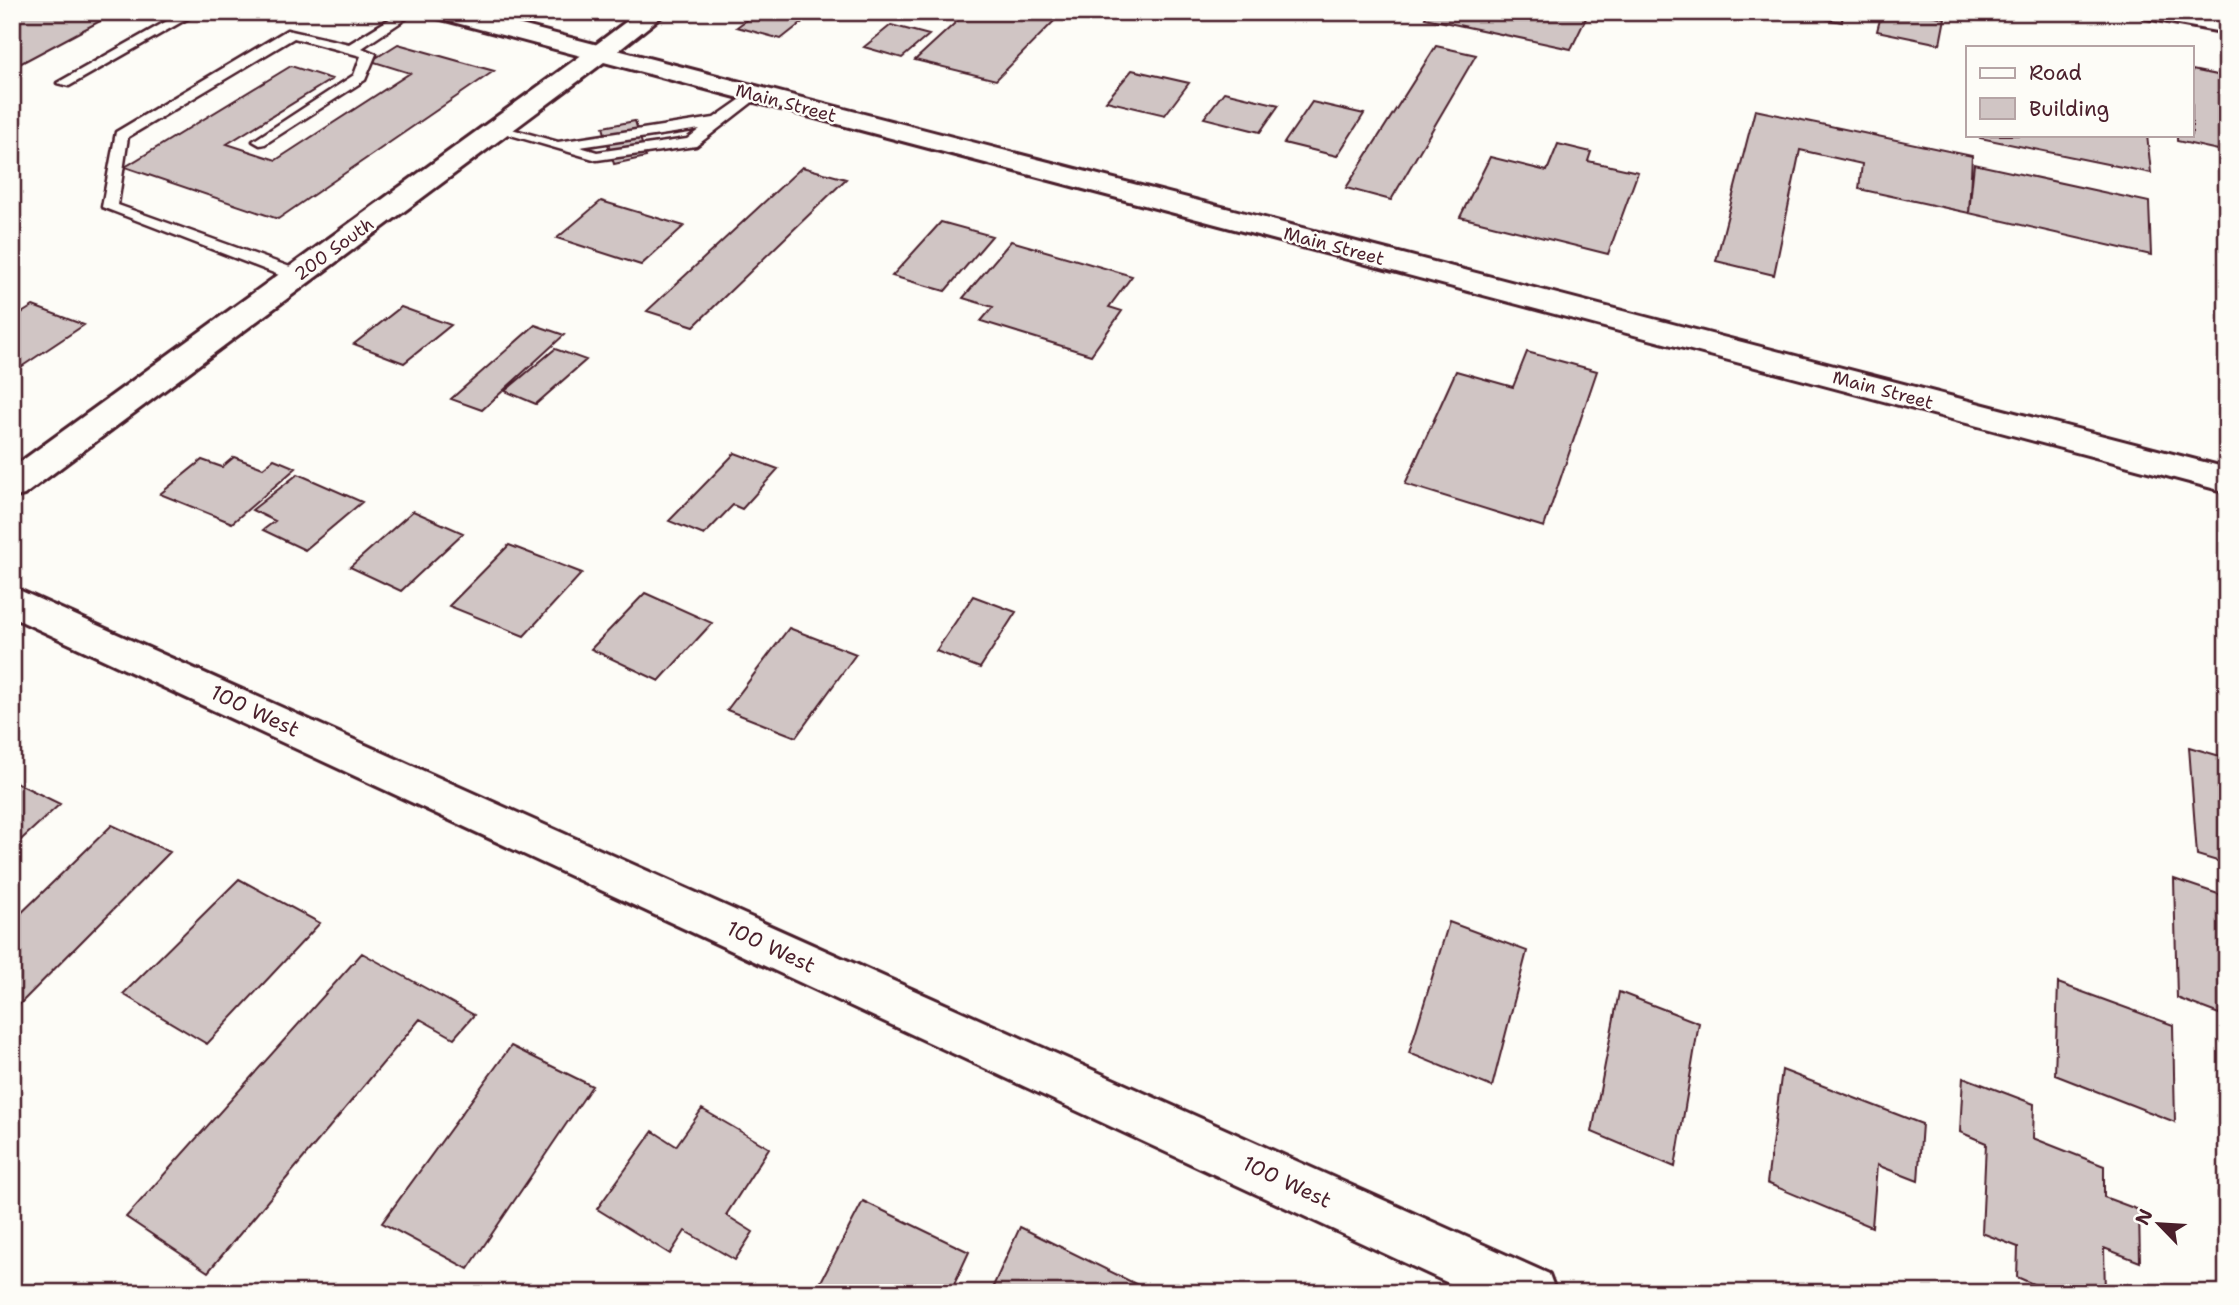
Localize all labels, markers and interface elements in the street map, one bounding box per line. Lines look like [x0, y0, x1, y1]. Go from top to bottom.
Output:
legend [1966, 46, 2194, 136]
text: Road [2029, 59, 2082, 87]
street label: Main Street [733, 78, 839, 128]
text: Building [2029, 95, 2109, 123]
street label: 200 South [289, 212, 379, 286]
street label: Main Street [1281, 221, 1387, 271]
street label: Main Street [1830, 365, 1936, 415]
street label: 100 West [206, 678, 304, 744]
street label: 100 West [722, 914, 820, 980]
street label: 100 West [1238, 1149, 1336, 1215]
north arrow [2124, 1190, 2194, 1260]
text: N [2130, 1205, 2159, 1229]

